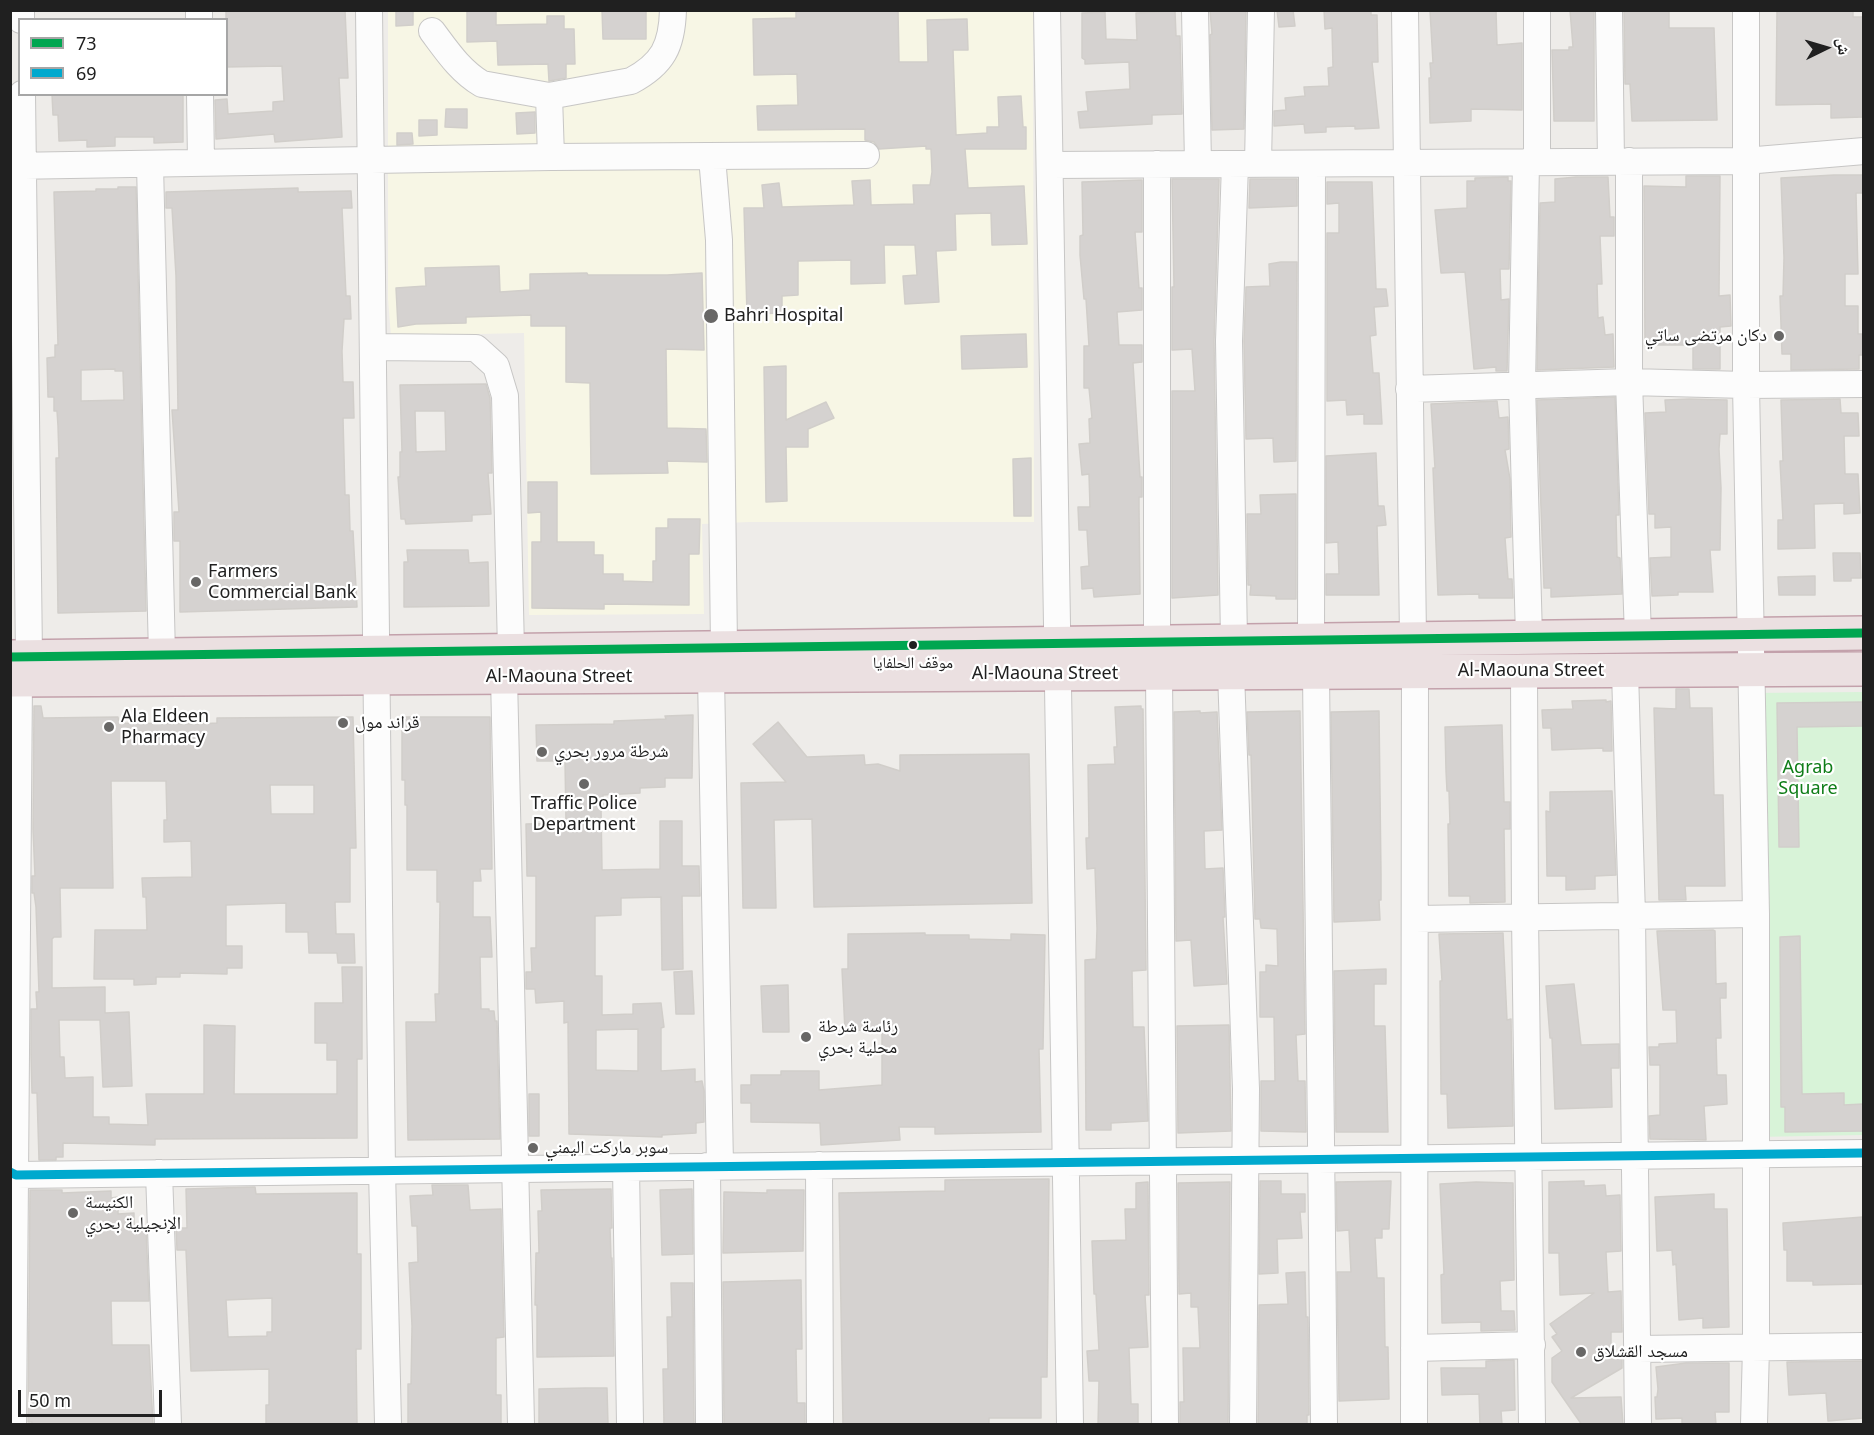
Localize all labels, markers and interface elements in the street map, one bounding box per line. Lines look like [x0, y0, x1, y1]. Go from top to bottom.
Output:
legend [18, 18, 228, 96]
north arrow [1796, 18, 1856, 78]
text: 73 [76, 31, 97, 55]
text: ش [1832, 37, 1856, 56]
text: 69 [76, 61, 97, 85]
place label: Bahri Hospital [724, 305, 843, 327]
marker: Bahri Hospital [702, 307, 720, 325]
place label: دكان مرتضى ساتي [1645, 325, 1767, 347]
marker: دكان مرتضى ساتي [1772, 329, 1786, 343]
place label: Farmers Commercial Bank [208, 561, 356, 604]
marker: Farmers Commercial Bank [189, 575, 203, 589]
marker: موقف الحلفايا [907, 639, 919, 651]
place label: موقف الحلفايا [873, 653, 953, 673]
street label: Al-Maouna Street [1458, 660, 1604, 682]
street label: Al-Maouna Street [972, 663, 1118, 685]
street label: Al-Maouna Street [486, 666, 632, 688]
place label: Ala Eldeen Pharmacy [121, 706, 209, 748]
place label: قراند مول [355, 712, 420, 734]
marker: قراند مول [336, 716, 350, 730]
marker: Ala Eldeen Pharmacy [102, 720, 116, 734]
place label: شرطة مرور بحري [554, 741, 669, 763]
marker: شرطة مرور بحري [535, 745, 549, 759]
park label: Agrab Square [1778, 757, 1838, 800]
marker: Traffic Police Department [577, 777, 591, 791]
place label: Traffic Police Department [531, 793, 637, 836]
place label: رئاسة شرطة محلية بحري [818, 1016, 898, 1058]
marker: رئاسة شرطة محلية بحري [799, 1030, 813, 1044]
place label: سوبر ماركت اليمني [545, 1137, 668, 1159]
marker: سوبر ماركت اليمني [526, 1141, 540, 1155]
place label: الكنيسة الإنجيلية بحري [85, 1192, 181, 1234]
marker: الكنيسة الإنجيلية بحري [66, 1206, 80, 1220]
place label: مسجد القشلاق [1593, 1341, 1688, 1363]
marker: مسجد القشلاق [1574, 1345, 1588, 1359]
scale bar [21, 1378, 165, 1416]
text: 50 m [29, 1388, 71, 1412]

